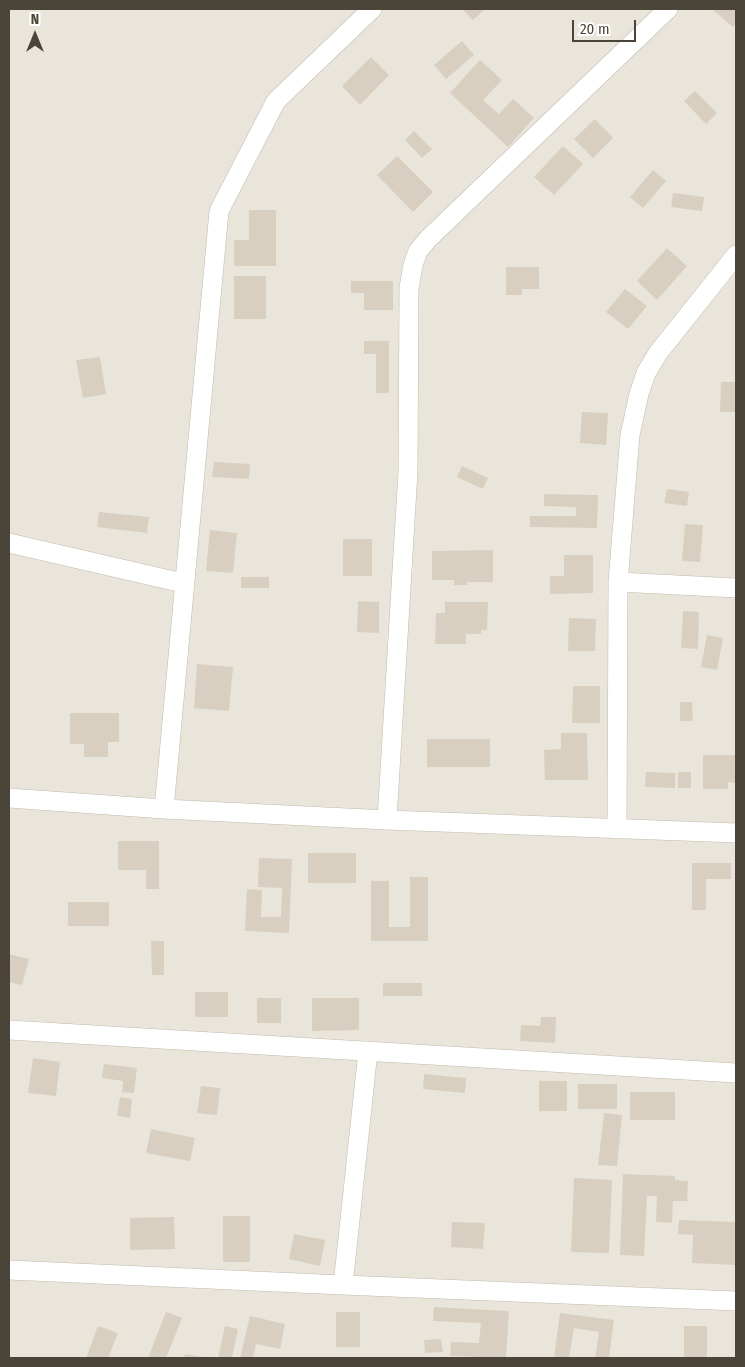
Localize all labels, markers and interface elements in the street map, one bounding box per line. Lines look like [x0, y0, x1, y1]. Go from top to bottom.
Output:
north arrow [10, 10, 60, 60]
scale bar [575, 10, 639, 42]
text: N [31, 11, 39, 28]
text: 20 m [580, 20, 610, 38]

